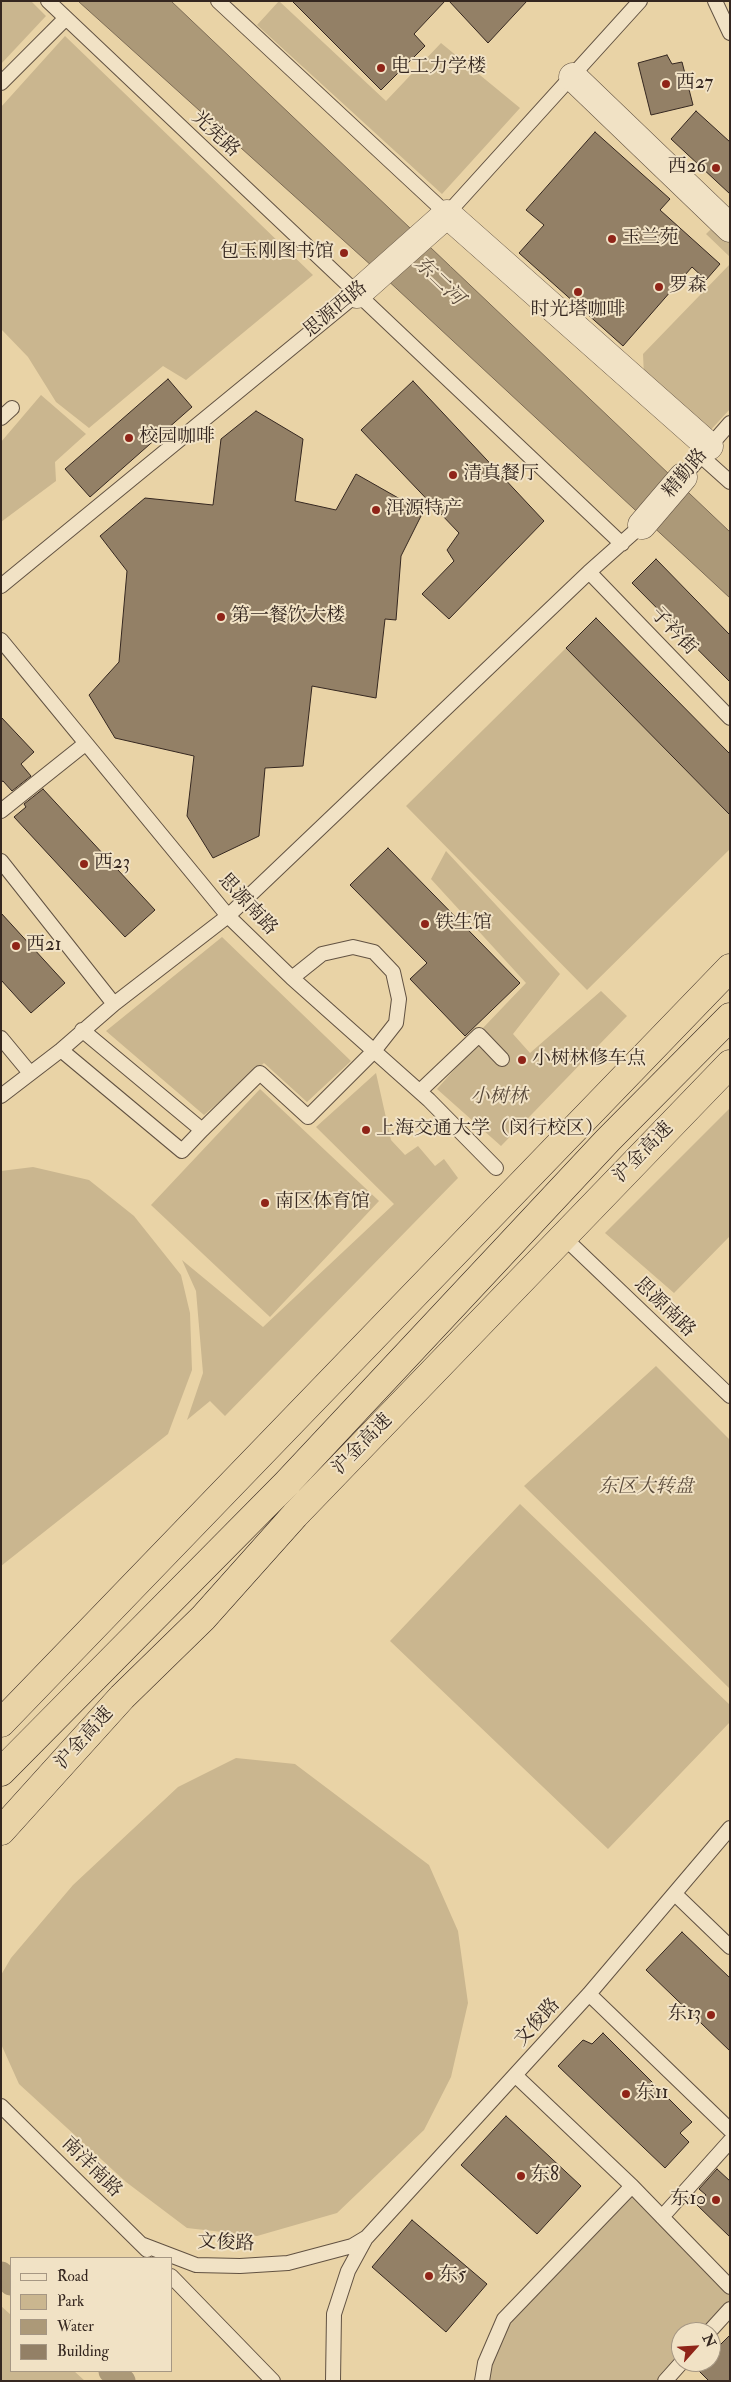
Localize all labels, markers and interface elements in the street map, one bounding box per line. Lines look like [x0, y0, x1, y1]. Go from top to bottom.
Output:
place label: 电工力学楼 [391, 57, 486, 79]
marker: 电工力学楼 [375, 62, 387, 74]
place label: 西27 [676, 73, 713, 95]
marker: 西27 [660, 78, 672, 90]
street label: 光宪路 [186, 107, 244, 163]
place label: 西26 [668, 157, 706, 179]
marker: 西26 [710, 162, 722, 174]
place label: 玉兰苑 [622, 228, 679, 250]
marker: 玉兰苑 [606, 233, 618, 245]
place label: 包玉刚图书馆 [220, 242, 334, 264]
marker: 包玉刚图书馆 [338, 247, 350, 259]
water label: 东二河 [408, 253, 468, 311]
place label: 罗森 [669, 276, 707, 298]
street label: 思源西路 [300, 277, 372, 343]
marker: 罗森 [653, 281, 665, 293]
marker: 时光塔咖啡 [572, 286, 584, 298]
place label: 时光塔咖啡 [531, 300, 625, 322]
place label: 校园咖啡 [139, 427, 215, 449]
marker: 校园咖啡 [123, 432, 135, 444]
street label: 精勤路 [659, 445, 713, 503]
place label: 清真餐厅 [463, 464, 539, 486]
marker: 清真餐厅 [447, 469, 459, 481]
place label: 洱源特产 [386, 499, 462, 521]
marker: 洱源特产 [370, 504, 382, 516]
street label: 子衿街 [645, 604, 701, 660]
place label: 第一餐饮大楼 [231, 606, 345, 628]
marker: 第一餐饮大楼 [215, 611, 227, 623]
place label: 西23 [94, 853, 130, 875]
marker: 西23 [78, 858, 90, 870]
street label: 思源南路 [213, 869, 281, 941]
place label: 铁生馆 [435, 913, 492, 935]
marker: 铁生馆 [419, 918, 431, 930]
place label: 西21 [26, 935, 61, 957]
marker: 西21 [10, 940, 22, 952]
place label: 小树林修车点 [532, 1049, 646, 1071]
marker: 小树林修车点 [516, 1054, 528, 1066]
park label: 小树林 [471, 1087, 527, 1109]
street label: 沪金高速 [609, 1118, 679, 1188]
place label: 上海交通大学（闵行校区） [376, 1119, 604, 1141]
marker: 上海交通大学（闵行校区） [360, 1124, 372, 1136]
place label: 南区体育馆 [275, 1192, 370, 1214]
marker: 南区体育馆 [259, 1197, 271, 1209]
street label: 思源南路 [629, 1273, 699, 1343]
street label: 沪金高速 [328, 1410, 398, 1480]
park label: 东区大转盘 [599, 1477, 693, 1499]
street label: 沪金高速 [51, 1703, 119, 1775]
street label: 文俊路 [510, 1994, 566, 2052]
place label: 东13 [668, 2004, 701, 2026]
marker: 东13 [705, 2009, 717, 2021]
place label: 东11 [636, 2083, 669, 2105]
marker: 东11 [620, 2088, 632, 2100]
street label: 南洋南路 [56, 2133, 126, 2203]
place label: 东8 [531, 2165, 559, 2187]
marker: 东8 [515, 2170, 527, 2182]
place label: 东10 [671, 2189, 706, 2211]
marker: 东10 [710, 2194, 722, 2206]
street label: 文俊路 [197, 2232, 255, 2256]
legend [10, 2257, 172, 2372]
place label: 东5 [439, 2265, 466, 2287]
text: Road [57, 2267, 88, 2286]
marker: 东5 [423, 2270, 435, 2282]
text: Park [57, 2292, 84, 2311]
text: Water [57, 2317, 94, 2336]
north arrow [671, 2322, 721, 2372]
text: N [699, 2331, 719, 2350]
text: Building [57, 2342, 109, 2361]

